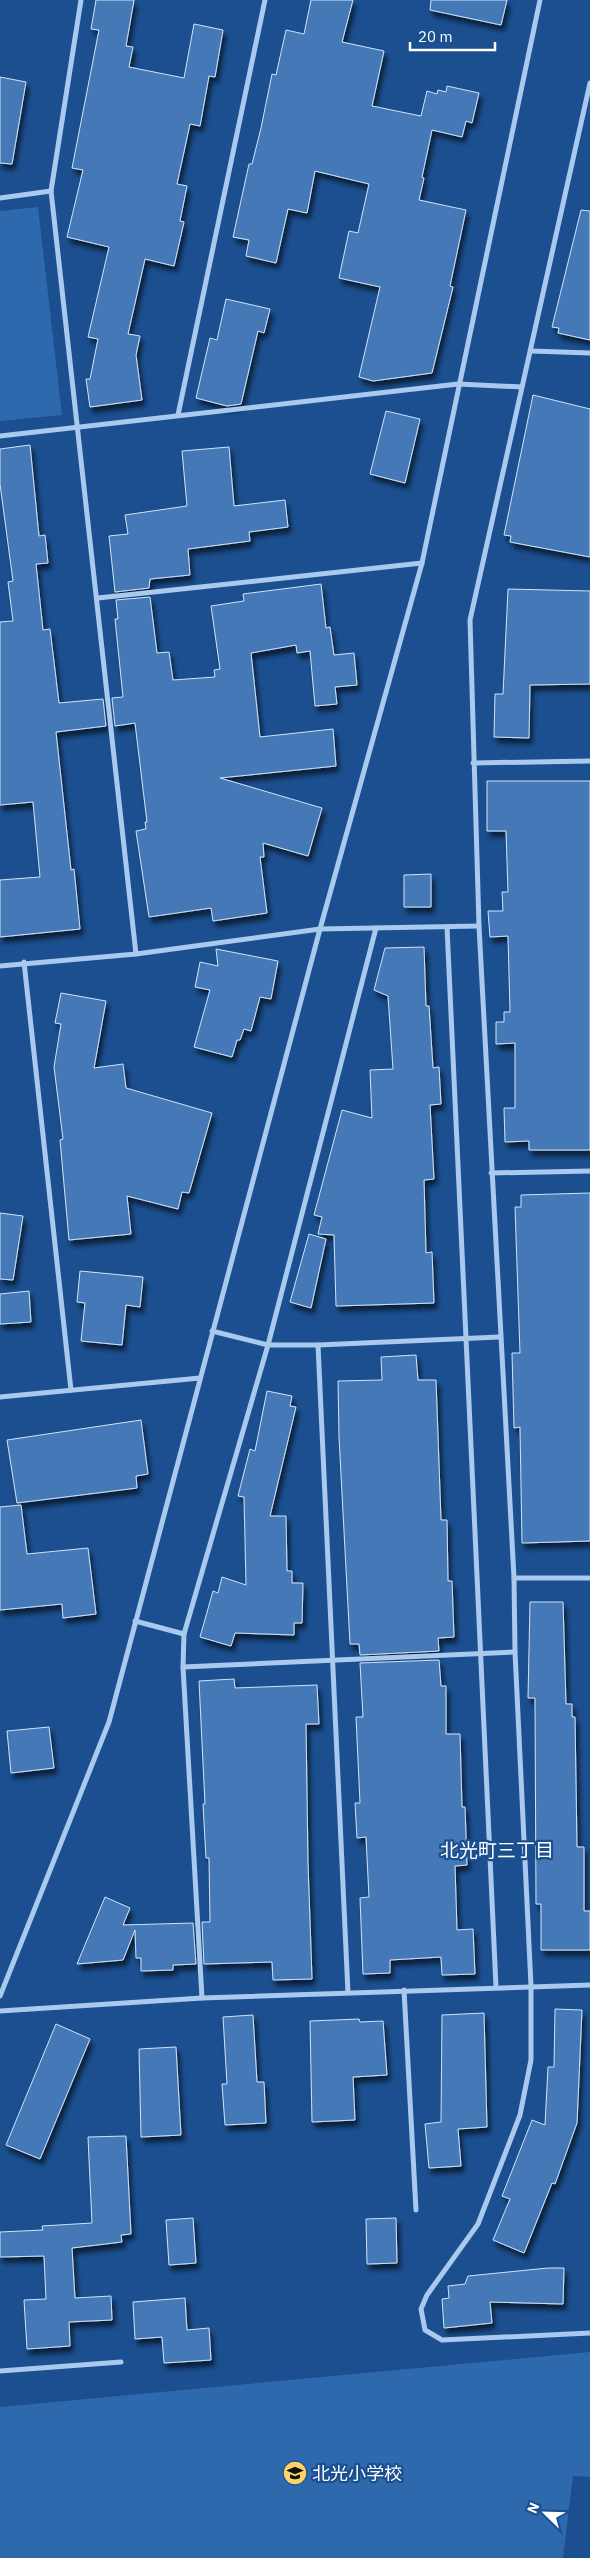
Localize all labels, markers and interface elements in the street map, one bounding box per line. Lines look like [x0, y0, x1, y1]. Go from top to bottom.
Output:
scale bar [410, 20, 495, 52]
text: 20 m [418, 27, 453, 46]
district label: 北光町三丁目 [440, 1838, 554, 1862]
school or university icon: 北光小学校 [282, 2460, 308, 2486]
place label: 北光小学校 [312, 2462, 402, 2485]
north arrow [520, 2488, 570, 2538]
text: N [523, 2500, 543, 2516]

